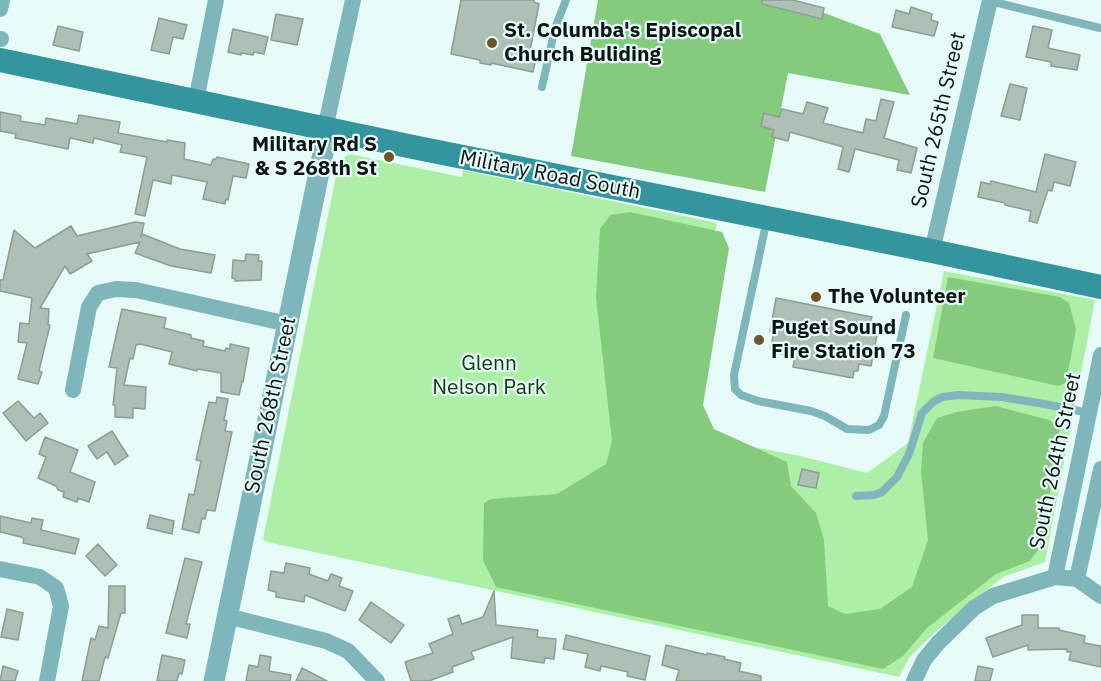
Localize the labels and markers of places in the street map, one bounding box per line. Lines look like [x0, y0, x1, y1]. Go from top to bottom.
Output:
place label: St. Columba's Episcopal Church Buliding [504, 18, 741, 68]
marker: St. Columba's Episcopal Church Buliding [485, 36, 499, 50]
place label: Military Rd S & S 268th St [252, 132, 377, 182]
marker: Military Rd S & S 268th St [382, 150, 396, 164]
place label: The Volunteer [828, 284, 966, 310]
marker: The Volunteer [809, 290, 823, 304]
place label: Puget Sound Fire Station 73 [771, 315, 916, 365]
marker: Puget Sound Fire Station 73 [752, 333, 766, 347]

